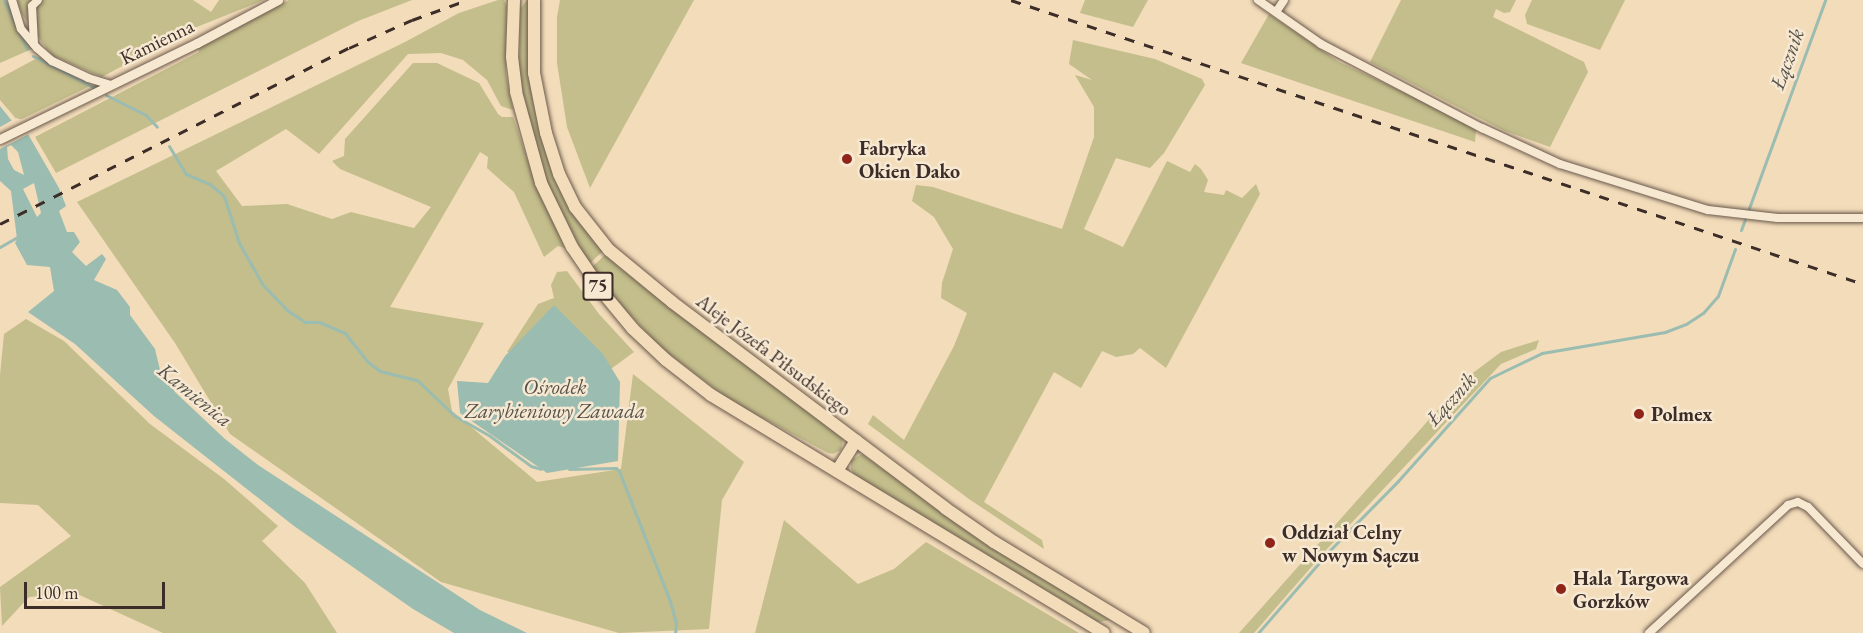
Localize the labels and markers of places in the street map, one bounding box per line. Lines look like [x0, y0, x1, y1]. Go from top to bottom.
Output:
place label: Fabryka Okien Dako [859, 136, 960, 183]
marker: Fabryka Okien Dako [840, 152, 854, 166]
place label: Polmex [1651, 402, 1712, 426]
marker: Polmex [1632, 407, 1646, 421]
place label: Oddział Celny w Nowym Sączu [1282, 520, 1419, 567]
marker: Oddział Celny w Nowym Sączu [1263, 536, 1277, 550]
place label: Hala Targowa Gorzków [1573, 566, 1689, 613]
marker: Hala Targowa Gorzków [1554, 582, 1568, 596]

